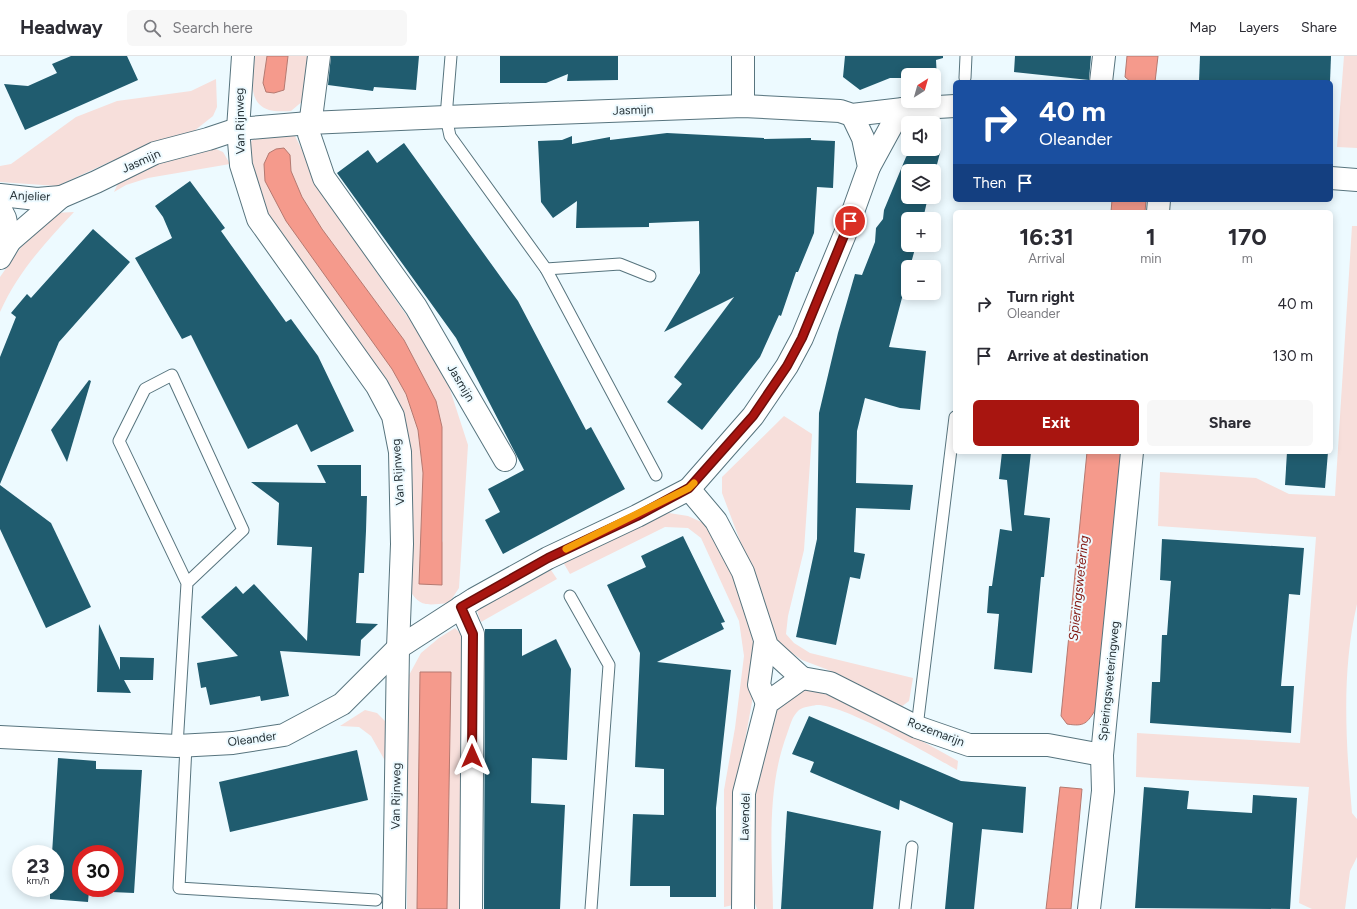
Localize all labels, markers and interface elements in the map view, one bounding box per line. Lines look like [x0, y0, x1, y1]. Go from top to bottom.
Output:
search box [127, 10, 407, 46]
text: Headway [20, 16, 103, 39]
icon: search [141, 17, 163, 39]
text: Search here [173, 19, 253, 37]
text: Map [1189, 19, 1217, 36]
text: Layers [1239, 19, 1279, 36]
text: Share [1301, 19, 1337, 36]
north arrow [901, 68, 941, 108]
map controls [901, 68, 941, 300]
street label: Van Rijnweg [232, 88, 248, 154]
text: 40 m [1039, 94, 1106, 128]
icon: right [973, 96, 1025, 148]
street label: Jasmijn [612, 102, 654, 118]
button: sound [901, 116, 941, 156]
text: Oleander [1039, 128, 1112, 150]
street label: Jasmijn [120, 146, 163, 176]
button: layers [901, 164, 941, 204]
icon: arrive [1014, 172, 1036, 194]
text: Then [973, 174, 1006, 192]
street label: Anjelier [9, 188, 51, 204]
pin [833, 204, 867, 238]
icon: arrive [839, 210, 861, 232]
button: + [901, 212, 941, 252]
text: 16:31 [1019, 222, 1074, 251]
text: 1 [1146, 222, 1156, 251]
text: 170 [1228, 222, 1267, 251]
text: Arrival [1028, 251, 1065, 266]
text: min [1140, 251, 1162, 266]
text: m [1242, 251, 1253, 266]
button: − [901, 260, 941, 300]
text: Turn right [1007, 288, 1075, 306]
icon: right [973, 293, 995, 315]
text: 40 m [1278, 295, 1313, 313]
text: Oleander [1007, 306, 1060, 321]
icon: arrive [973, 345, 995, 367]
text: Arrive at destination [1007, 347, 1148, 365]
text: 130 m [1273, 347, 1313, 365]
street label: Jasmijn [444, 362, 478, 404]
button: Exit [973, 400, 1139, 446]
button: Share [1147, 400, 1313, 446]
street label: Van Rijnweg [389, 438, 407, 506]
water label: Spieringswetering [1066, 534, 1092, 641]
street label: Spieringsweteringweg [1096, 620, 1122, 742]
street label: Rozemarijn [905, 715, 967, 749]
street label: Oleander [227, 729, 277, 749]
position arrow [451, 735, 493, 777]
street label: Van Rijnweg [388, 763, 404, 829]
street label: Lavendel [737, 793, 753, 841]
speed limit sign: 30 [72, 845, 124, 897]
text: 23 [27, 854, 49, 878]
text: km/h [27, 874, 49, 887]

